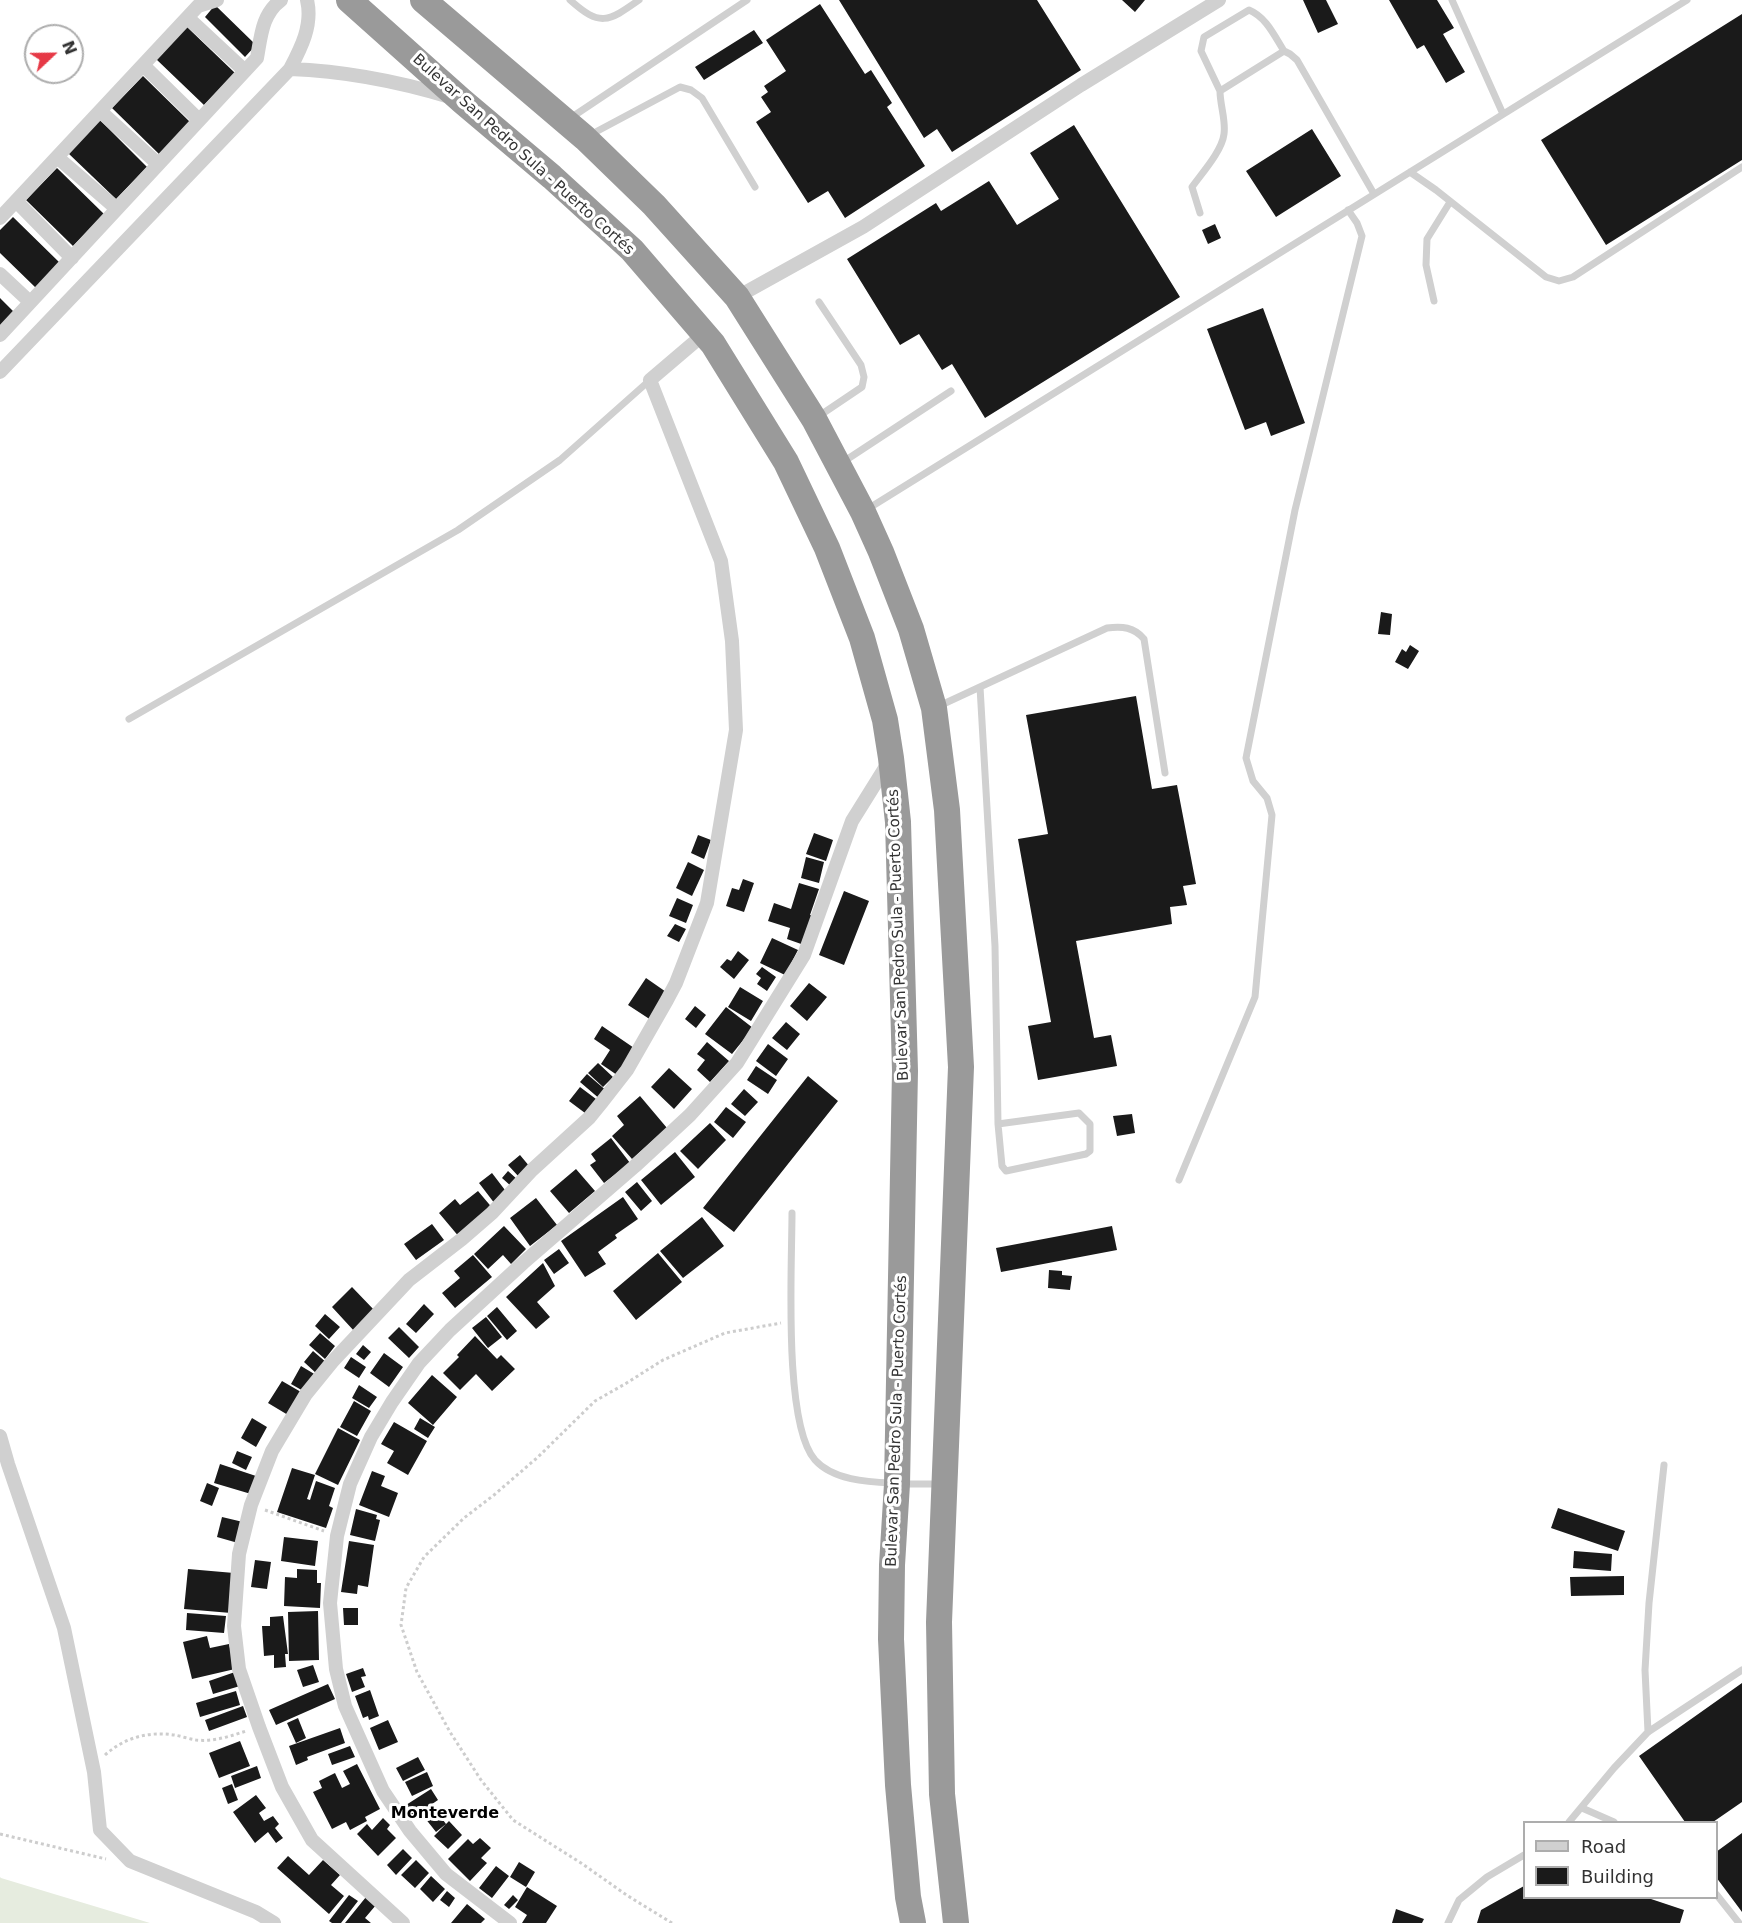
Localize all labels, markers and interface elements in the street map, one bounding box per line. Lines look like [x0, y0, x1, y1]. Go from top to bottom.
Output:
north arrow [24, 24, 84, 84]
text: N [58, 38, 81, 58]
street label: Bulevar San Pedro Sula - Puerto Cortés [409, 51, 637, 259]
street label: Bulevar San Pedro Sula - Puerto Cortés [885, 789, 913, 1081]
street label: Bulevar San Pedro Sula - Puerto Cortés [883, 1275, 911, 1567]
district label: Monteverde [391, 1804, 499, 1824]
legend [1523, 1821, 1718, 1899]
text: Road [1581, 1836, 1626, 1857]
text: Building [1581, 1866, 1654, 1887]

